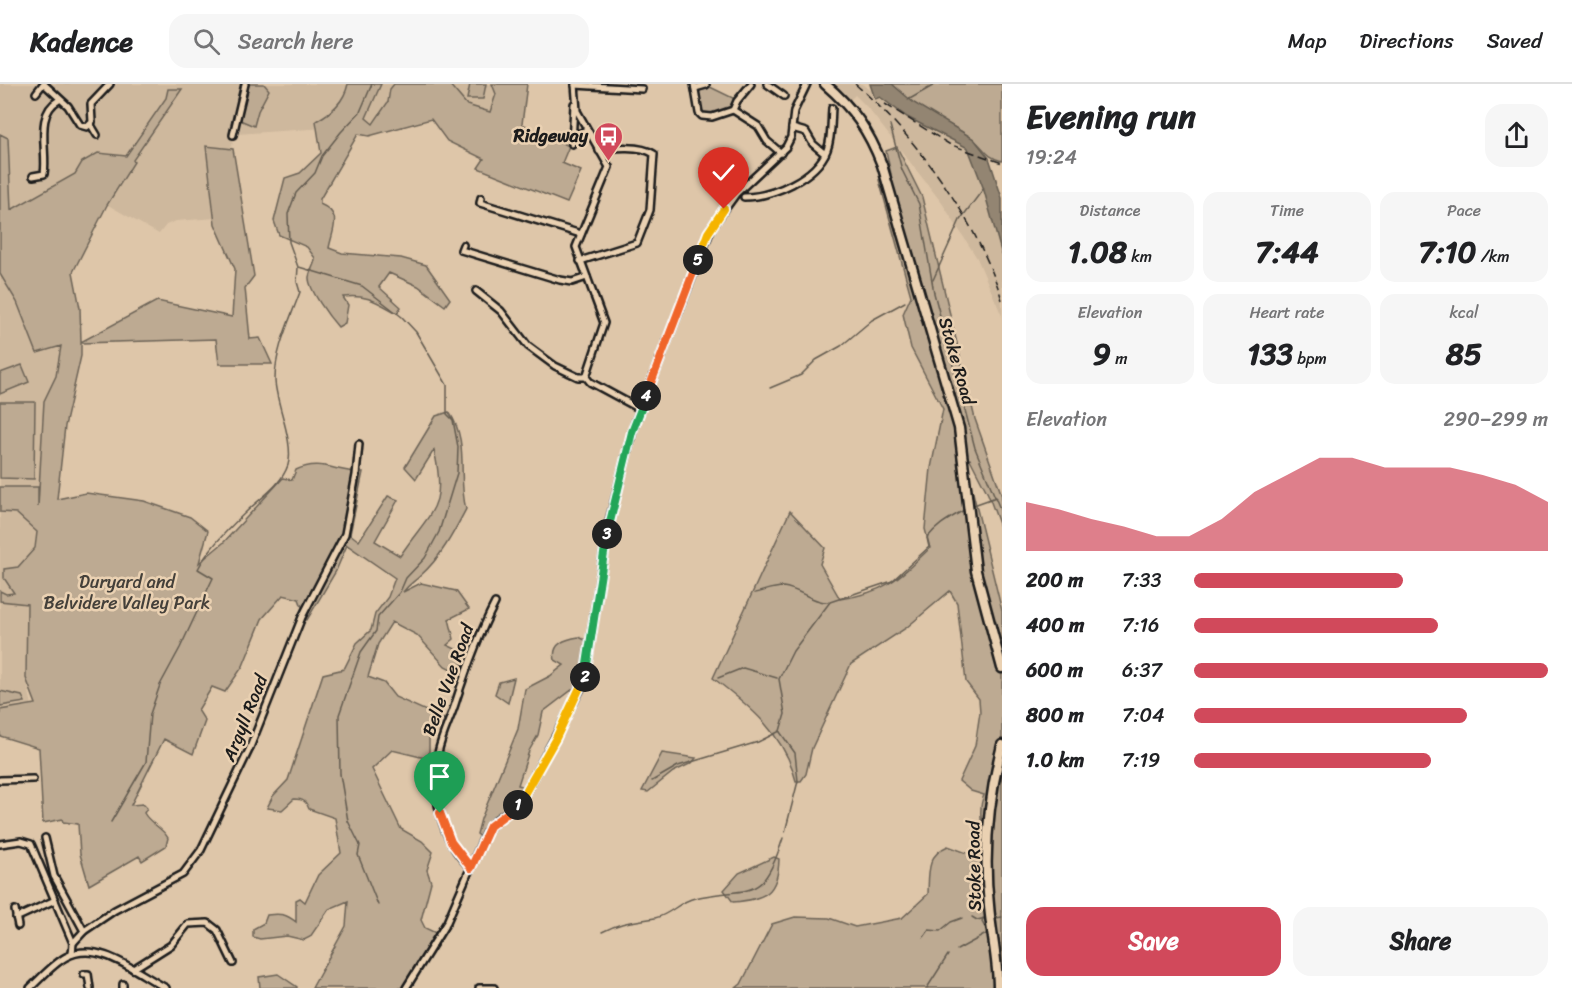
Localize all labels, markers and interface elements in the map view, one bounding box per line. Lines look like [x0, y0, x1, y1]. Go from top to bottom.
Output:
search box [169, 14, 589, 68]
text: Kadence [30, 17, 133, 66]
text: Search here [238, 22, 354, 61]
text: Map [1288, 22, 1326, 60]
text: Directions [1359, 22, 1454, 60]
text: Saved [1487, 22, 1542, 60]
icon: search [190, 25, 223, 58]
text: Evening run [1026, 88, 1196, 146]
button: share [1485, 104, 1548, 167]
place label: Ridgeway [512, 120, 589, 152]
bus stop icon: Ridgeway [593, 120, 625, 162]
text: 19:24 [1026, 140, 1077, 175]
pin [698, 147, 749, 209]
icon: check [707, 156, 740, 189]
text: Distance [1080, 196, 1140, 225]
text: Time [1270, 196, 1304, 225]
text: Pace [1447, 196, 1481, 225]
text: 1.08 [1068, 225, 1127, 279]
text: 7:44 [1255, 225, 1319, 279]
text: 7:10 [1419, 225, 1477, 279]
text: km [1127, 242, 1152, 271]
text: /km [1477, 242, 1509, 271]
pin: 5 [683, 245, 713, 275]
text: 5 [693, 245, 703, 274]
text: Elevation [1078, 298, 1142, 327]
text: Heart rate [1249, 298, 1325, 327]
text: kcal [1449, 298, 1479, 327]
street label: Stoke Road [929, 313, 985, 410]
text: 9 [1093, 327, 1111, 381]
text: 133 [1247, 327, 1293, 381]
text: 85 [1446, 327, 1482, 381]
text: m [1111, 344, 1127, 373]
text: bpm [1293, 344, 1327, 373]
pin: 4 [631, 381, 661, 411]
text: 4 [641, 381, 651, 410]
text: Elevation [1026, 402, 1107, 437]
text: 290–299 m [1444, 402, 1548, 437]
pin: 3 [592, 519, 622, 549]
text: 3 [603, 519, 611, 548]
text: 200 m [1026, 563, 1083, 598]
text: 7:33 [1122, 563, 1161, 598]
park label: Duryard and Belvidere Valley Park [44, 566, 210, 619]
text: 400 m [1026, 608, 1084, 643]
text: 7:16 [1122, 608, 1159, 643]
street label: Belle Vue Road [413, 618, 484, 741]
text: 600 m [1026, 653, 1083, 688]
text: 6:37 [1122, 653, 1162, 688]
pin: 2 [570, 662, 600, 692]
text: 2 [580, 662, 590, 691]
street label: Argyll Road [213, 668, 277, 767]
text: 800 m [1026, 698, 1084, 733]
text: 7:04 [1122, 698, 1165, 733]
text: 1.0 km [1026, 743, 1084, 778]
text: 7:19 [1122, 743, 1160, 778]
pin [414, 751, 465, 813]
icon: arrive [423, 760, 456, 793]
pin: 1 [503, 790, 533, 820]
text: 1 [515, 790, 521, 819]
street label: Stoke Road [957, 819, 991, 911]
button: Save [1026, 907, 1281, 976]
button: Share [1293, 907, 1548, 976]

